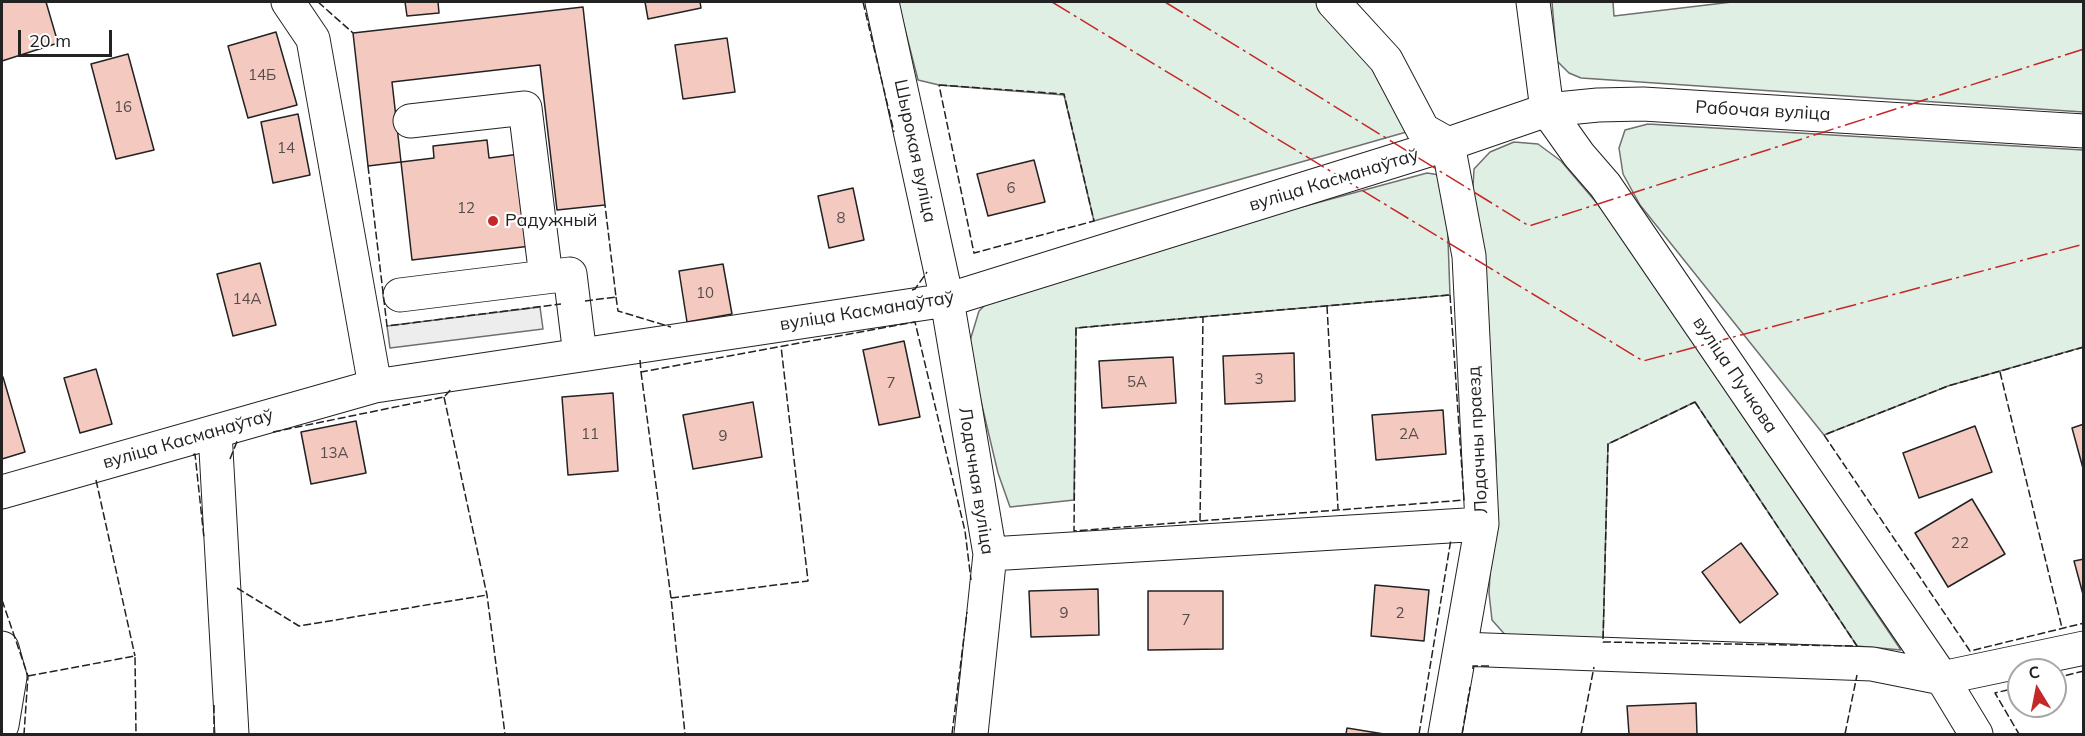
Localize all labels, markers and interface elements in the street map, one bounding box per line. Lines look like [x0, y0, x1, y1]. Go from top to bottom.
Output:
scale bar [21, 18, 116, 56]
text: 20 m [29, 29, 71, 52]
house number: 14Б [248, 66, 276, 84]
street label: Шырокая вуліца [889, 77, 941, 225]
street label: Рабочая вуліца [1695, 97, 1831, 125]
house number: 16 [114, 98, 132, 116]
house number: 14 [277, 139, 295, 157]
street label: вуліца Касманаўтаў [1247, 144, 1421, 216]
house number: 6 [1007, 179, 1015, 197]
house number: 12 [457, 199, 475, 217]
house number: 8 [837, 209, 845, 227]
place label: Радужный [505, 210, 598, 232]
marker: Радужный [486, 214, 500, 228]
house number: 10 [696, 284, 714, 302]
street label: вуліца Касманаўтаў [778, 287, 956, 335]
house number: 14А [232, 290, 262, 308]
street label: вуліца Пучкова [1688, 313, 1782, 437]
street label: Лодачны праезд [1463, 366, 1493, 514]
house number: 3 [1255, 370, 1263, 388]
house number: 5А [1127, 373, 1147, 391]
house number: 7 [887, 374, 895, 392]
street label: вуліца Касманаўтаў [100, 404, 276, 474]
street label: Лодачная вуліца [954, 406, 998, 556]
house number: 11 [581, 425, 599, 443]
house number: 2А [1399, 425, 1419, 443]
house number: 9 [719, 427, 727, 445]
house number: 13А [319, 444, 349, 462]
house number: 22 [1951, 534, 1969, 552]
house number: 9 [1060, 604, 1068, 622]
house number: 2 [1396, 604, 1404, 622]
house number: 7 [1182, 611, 1190, 629]
north arrow [2007, 658, 2067, 718]
text: С [2027, 661, 2041, 683]

